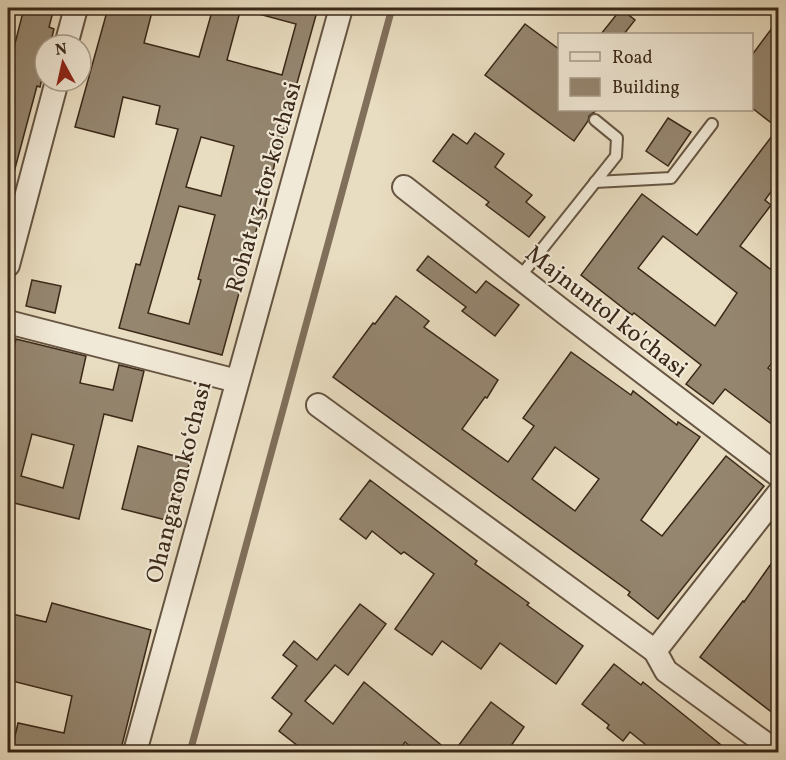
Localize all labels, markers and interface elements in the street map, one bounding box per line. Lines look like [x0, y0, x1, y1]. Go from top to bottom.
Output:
north arrow [33, 33, 93, 93]
legend [558, 33, 753, 111]
text: N [54, 38, 69, 62]
text: Road [612, 46, 653, 71]
text: Building [612, 76, 680, 101]
street label: Rohat 13-tor ko‘chasi [219, 78, 311, 297]
street label: Majnuntol ko'chasi [517, 238, 694, 387]
street label: Ohangaron koʻchasi [138, 378, 222, 587]

